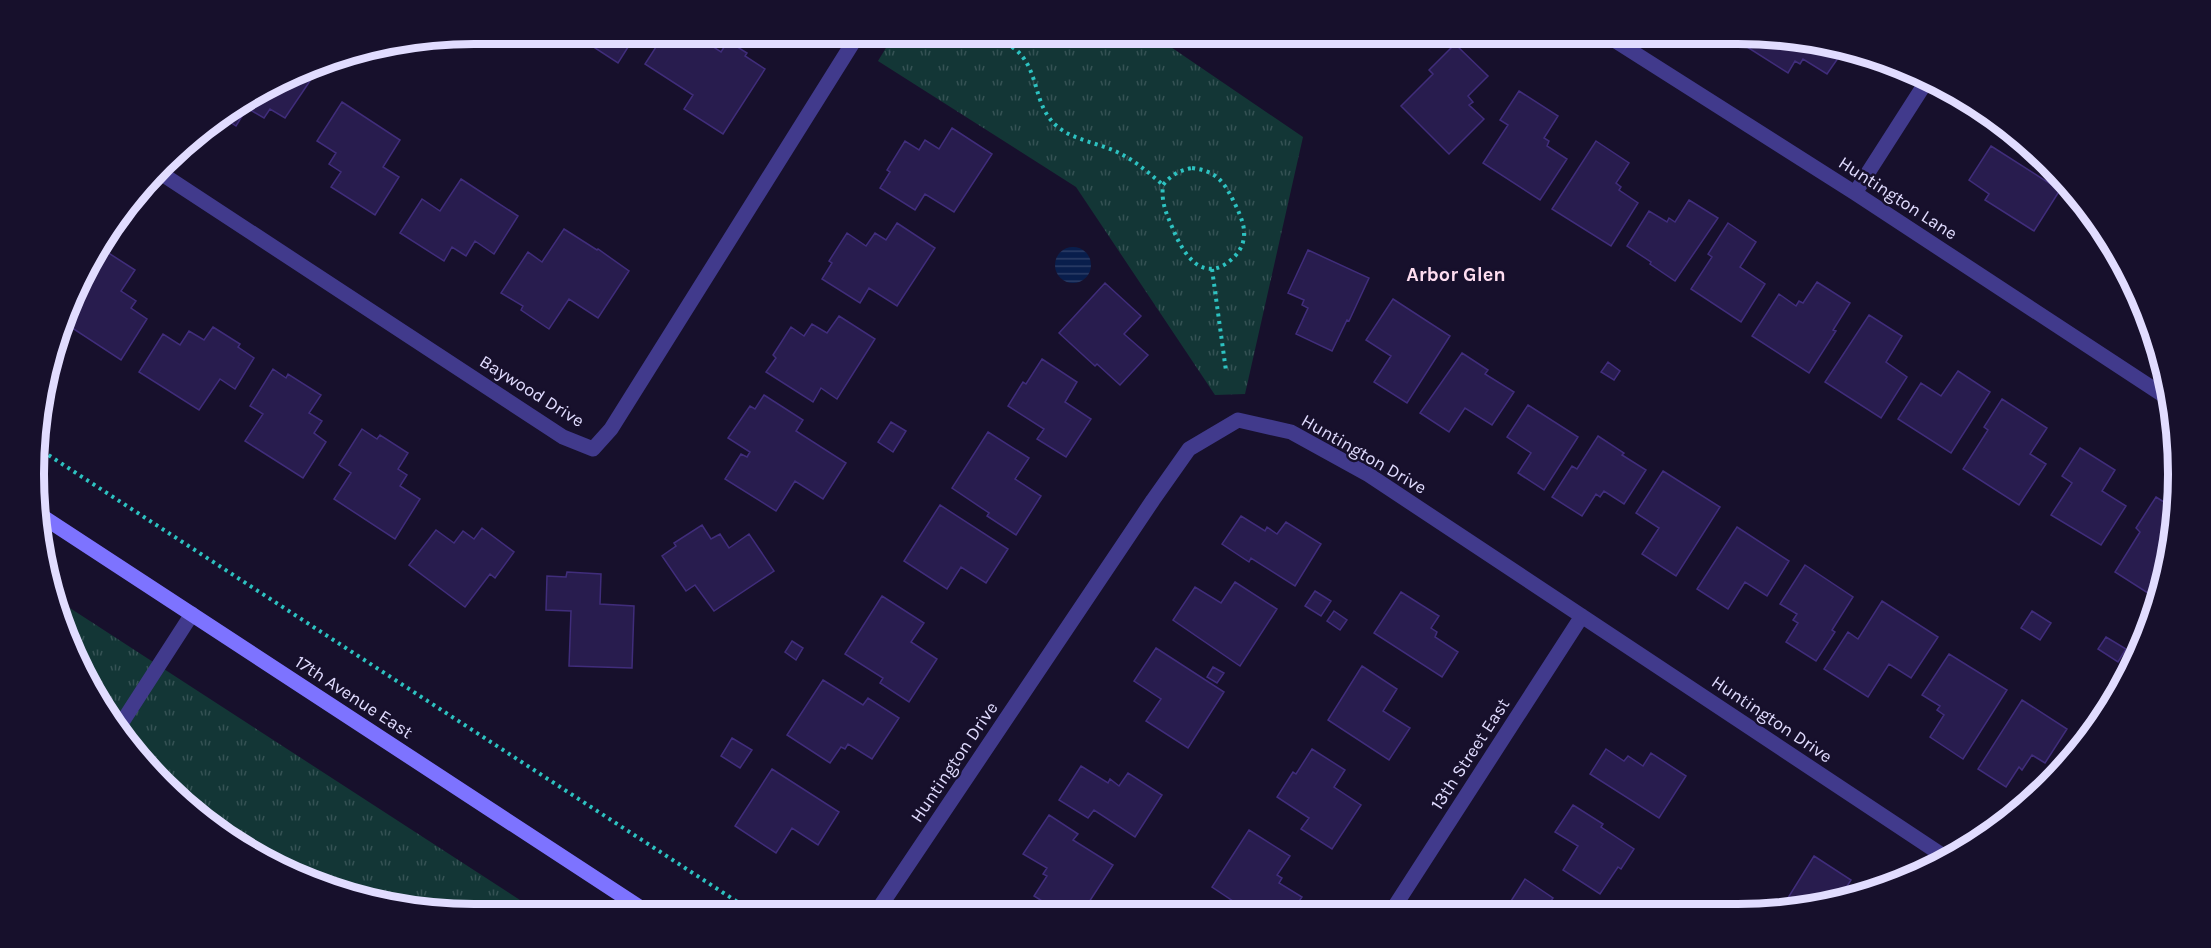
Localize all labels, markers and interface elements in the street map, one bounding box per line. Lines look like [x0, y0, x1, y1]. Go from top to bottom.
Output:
street label: Huntington Lane [1835, 151, 1961, 245]
district label: Arbor Glen [1406, 263, 1506, 286]
street label: Baywood Drive [476, 350, 588, 432]
street label: Huntington Drive [1298, 409, 1430, 499]
street label: 17th Avenue East [291, 651, 417, 743]
street label: Huntington Drive [1708, 671, 1836, 767]
street label: 13th Street East [1426, 694, 1514, 814]
street label: Huntington Drive [906, 698, 1002, 826]

